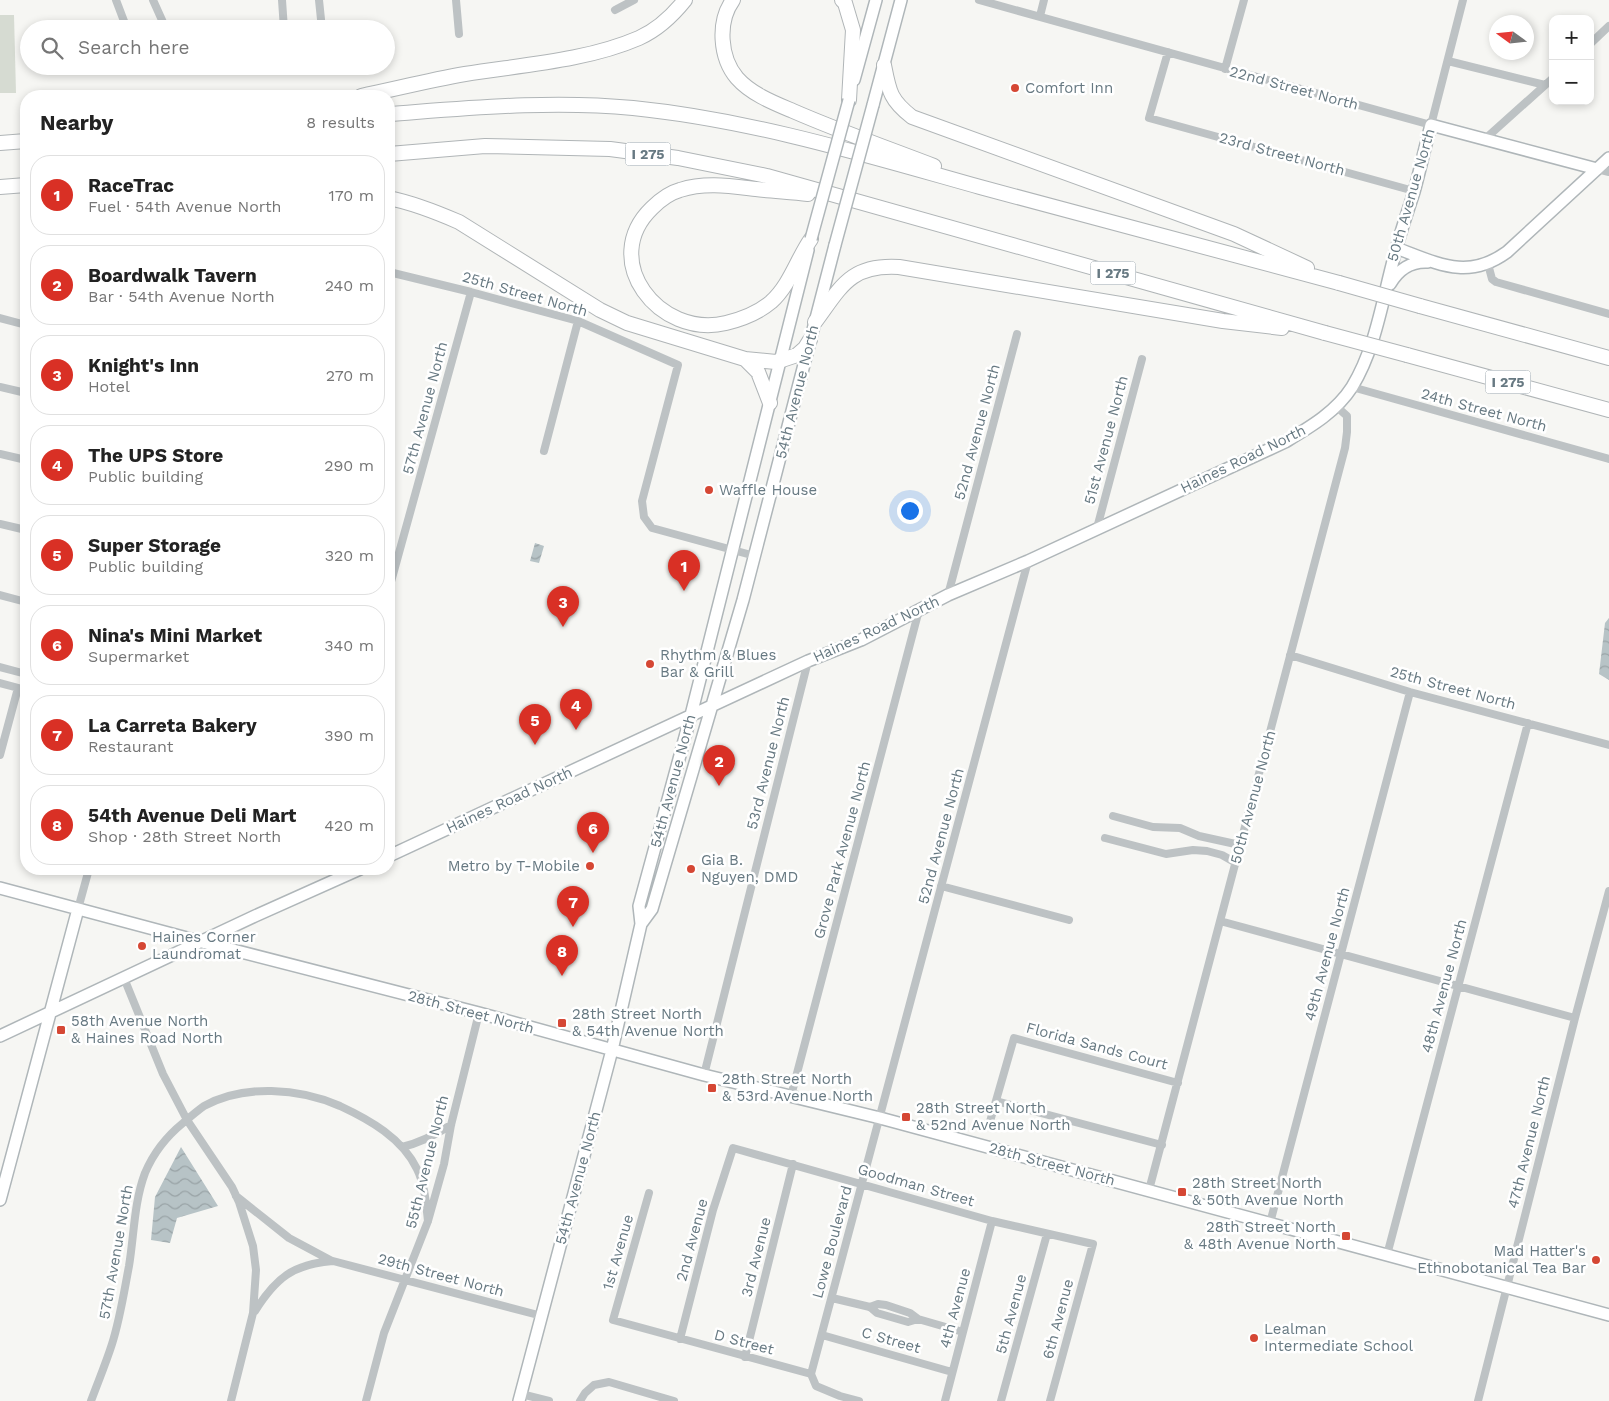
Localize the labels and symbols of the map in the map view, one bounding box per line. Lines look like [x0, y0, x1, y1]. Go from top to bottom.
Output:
north arrow [1489, 15, 1534, 60]
street label: 22nd Street North [1228, 62, 1360, 114]
place label: Comfort Inn [1025, 79, 1113, 97]
marker: Comfort Inn [1009, 82, 1021, 94]
street label: 50th Avenue North [1383, 126, 1439, 264]
street label: 23rd Street North [1217, 129, 1347, 179]
road number: I 275 [626, 142, 670, 166]
road number: I 275 [1090, 262, 1136, 284]
street label: 25th Street North [460, 267, 590, 321]
street label: 54th Avenue North [772, 323, 822, 461]
street label: 57th Avenue North [399, 340, 451, 476]
street label: 52nd Avenue North [950, 362, 1004, 502]
road number: I 275 [1486, 371, 1530, 394]
street label: 51st Avenue North [1080, 374, 1132, 506]
street label: 24th Street North [1419, 385, 1549, 435]
street label: Haines Road North [1177, 421, 1309, 497]
place label: Waffle House [719, 481, 817, 499]
marker: Waffle House [703, 484, 715, 496]
your location [897, 498, 923, 524]
pin: 1 [668, 550, 700, 591]
pin: 3 [547, 586, 579, 627]
street label: Haines Road North [810, 592, 942, 666]
place label: Rhythm & Blues Bar & Grill [660, 646, 776, 681]
marker: Rhythm & Blues Bar & Grill [644, 658, 656, 670]
street label: 25th Street North [1388, 663, 1518, 713]
pin: 4 [560, 689, 592, 730]
street label: 53rd Avenue North [743, 695, 793, 831]
pin: 5 [519, 704, 551, 745]
street label: 54th Avenue North [647, 712, 699, 850]
street label: 50th Avenue North [1227, 728, 1279, 866]
pin: 2 [703, 745, 735, 786]
street label: Grove Park Avenue North [810, 759, 874, 941]
street label: Haines Road North [443, 763, 575, 837]
street label: 52nd Avenue North [914, 766, 968, 906]
pin: 6 [577, 812, 609, 853]
place label: Gia B. Nguyen, DMD [701, 851, 798, 886]
place label: Metro by T-Mobile [448, 857, 580, 875]
marker: Metro by T-Mobile [584, 860, 596, 872]
marker: Gia B. Nguyen, DMD [685, 863, 697, 875]
street label: 49th Avenue North [1300, 885, 1354, 1023]
pin: 7 [557, 886, 589, 927]
street label: 48th Avenue North [1417, 917, 1471, 1055]
place label: Haines Corner Laundromat [152, 928, 256, 963]
pin: 8 [546, 935, 578, 976]
marker: Haines Corner Laundromat [136, 940, 148, 952]
street label: 28th Street North [406, 986, 536, 1038]
place label: 28th Street North & 54th Avenue North [572, 1005, 724, 1040]
place label: 58th Avenue North & Haines Road North [71, 1012, 223, 1047]
marker: 28th Street North & 54th Avenue North [556, 1017, 568, 1029]
street label: Florida Sands Court [1024, 1018, 1170, 1074]
marker: 58th Avenue North & Haines Road North [55, 1024, 67, 1036]
place label: 28th Street North & 53rd Avenue North [722, 1070, 873, 1105]
street label: 47th Avenue North [1504, 1074, 1554, 1210]
marker: 28th Street North & 53rd Avenue North [706, 1082, 718, 1094]
street label: 55th Avenue North [402, 1093, 452, 1231]
place label: 28th Street North & 52nd Avenue North [916, 1099, 1070, 1134]
street label: 54th Avenue North [552, 1109, 604, 1247]
marker: 28th Street North & 52nd Avenue North [900, 1111, 912, 1123]
street label: 28th Street North [987, 1138, 1117, 1190]
street label: Goodman Street [856, 1160, 977, 1210]
place label: 28th Street North & 50th Avenue North [1192, 1174, 1344, 1209]
street label: 57th Avenue North [95, 1183, 137, 1321]
street label: Lowe Boulevard [808, 1184, 856, 1300]
marker: 28th Street North & 50th Avenue North [1176, 1186, 1188, 1198]
street label: 2nd Avenue [672, 1197, 712, 1283]
street label: 1st Avenue [599, 1212, 637, 1292]
street label: 3rd Avenue [737, 1215, 775, 1299]
place label: 28th Street North & 48th Avenue North [1184, 1218, 1336, 1253]
marker: 28th Street North & 48th Avenue North [1340, 1230, 1352, 1242]
place label: Mad Hatter's Ethnobotanical Tea Bar [1417, 1242, 1586, 1277]
street label: 29th Street North [376, 1249, 506, 1301]
marker: Mad Hatter's Ethnobotanical Tea Bar [1590, 1254, 1602, 1266]
street label: 4th Avenue [936, 1266, 974, 1350]
street label: 5th Avenue [992, 1272, 1030, 1356]
street label: 6th Avenue [1039, 1277, 1077, 1361]
place label: Lealman Intermediate School [1264, 1320, 1413, 1355]
street label: C Street [859, 1323, 923, 1357]
street label: D Street [712, 1325, 777, 1359]
marker: Lealman Intermediate School [1248, 1332, 1260, 1344]

